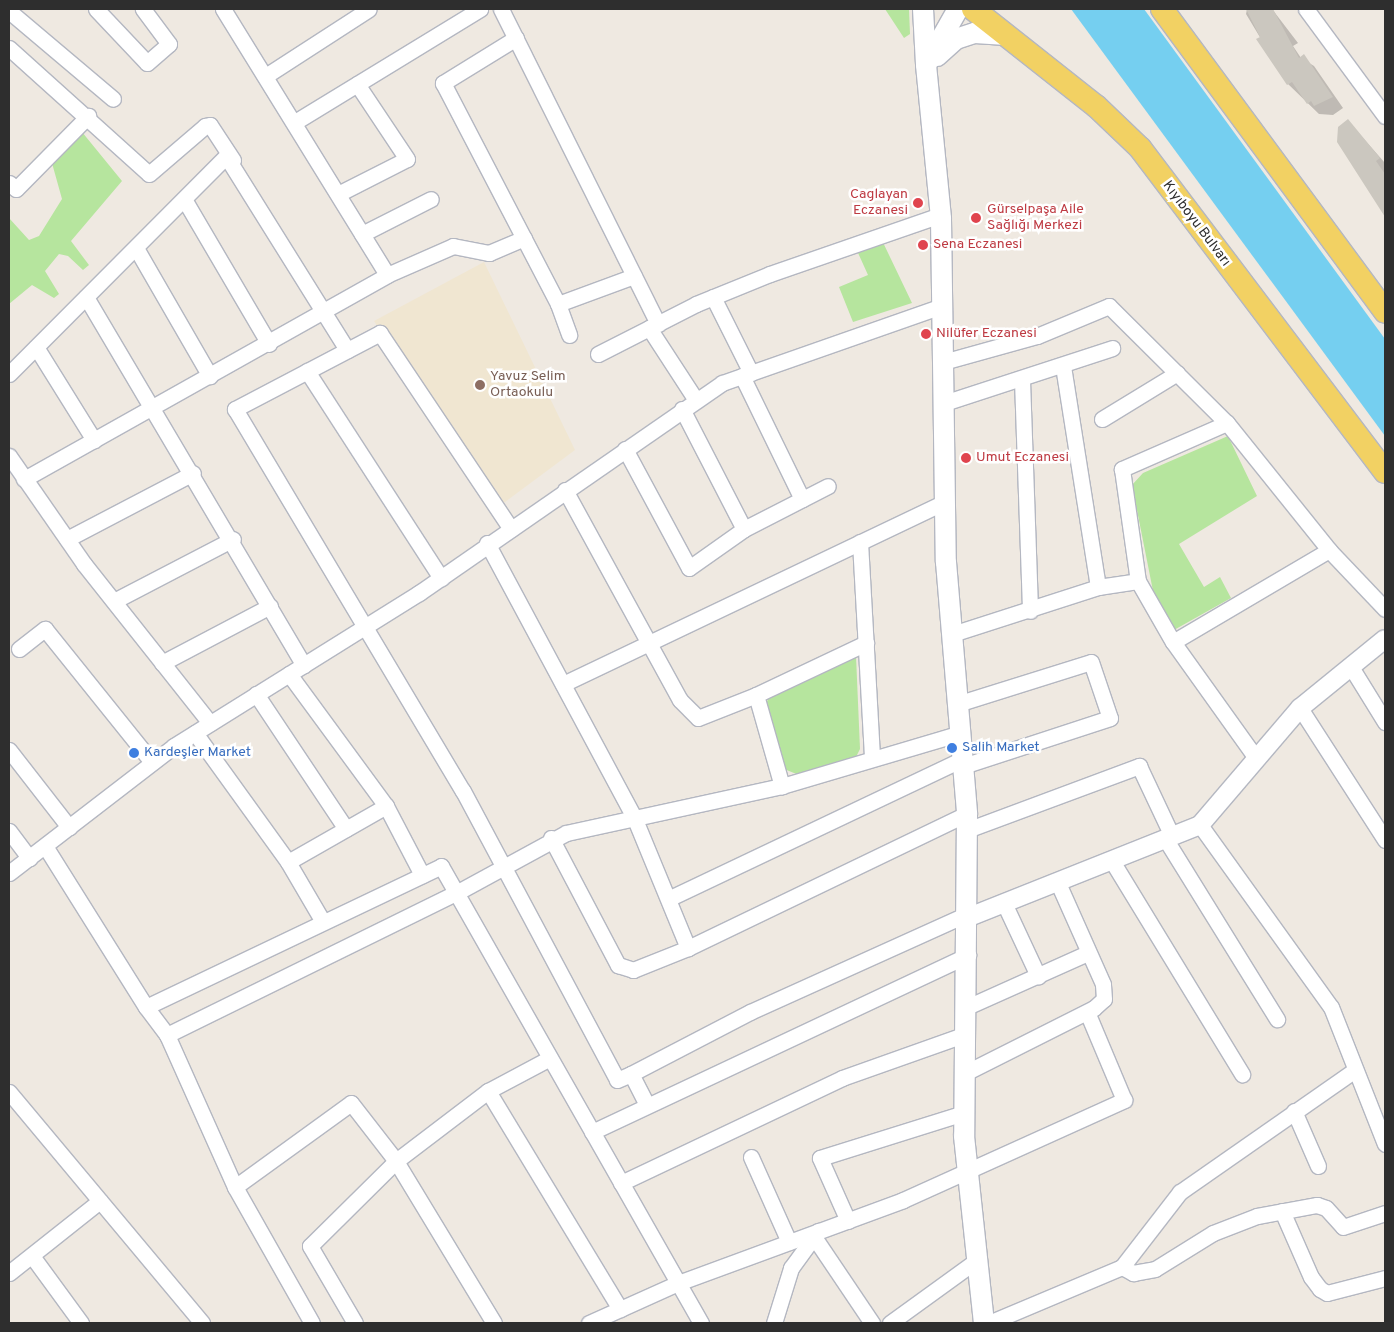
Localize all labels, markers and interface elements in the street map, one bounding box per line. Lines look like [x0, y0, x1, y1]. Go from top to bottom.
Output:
street label: Kıyıboyu Bulvarı [1158, 178, 1234, 270]
place label: Caglayan Eczanesi [850, 187, 908, 220]
marker: Caglayan Eczanesi [912, 197, 924, 209]
place label: Gürselpaşa Aile Sağlığı Merkezi [987, 202, 1084, 234]
marker: Gürselpaşa Aile Sağlığı Merkezi [969, 211, 983, 225]
place label: Sena Eczanesi [933, 237, 1022, 253]
marker: Sena Eczanesi [917, 239, 929, 251]
place label: Nilüfer Eczanesi [936, 326, 1037, 342]
marker: Nilüfer Eczanesi [920, 328, 932, 340]
place label: Yavuz Selim Ortaokulu [490, 369, 565, 402]
marker: Yavuz Selim Ortaokulu [474, 379, 486, 391]
place label: Umut Eczanesi [976, 450, 1069, 466]
marker: Umut Eczanesi [960, 452, 972, 464]
place label: Salih Market [962, 740, 1040, 756]
marker: Salih Market [946, 742, 958, 754]
place label: Kardeşler Market [144, 745, 251, 761]
marker: Kardeşler Market [128, 747, 140, 759]

